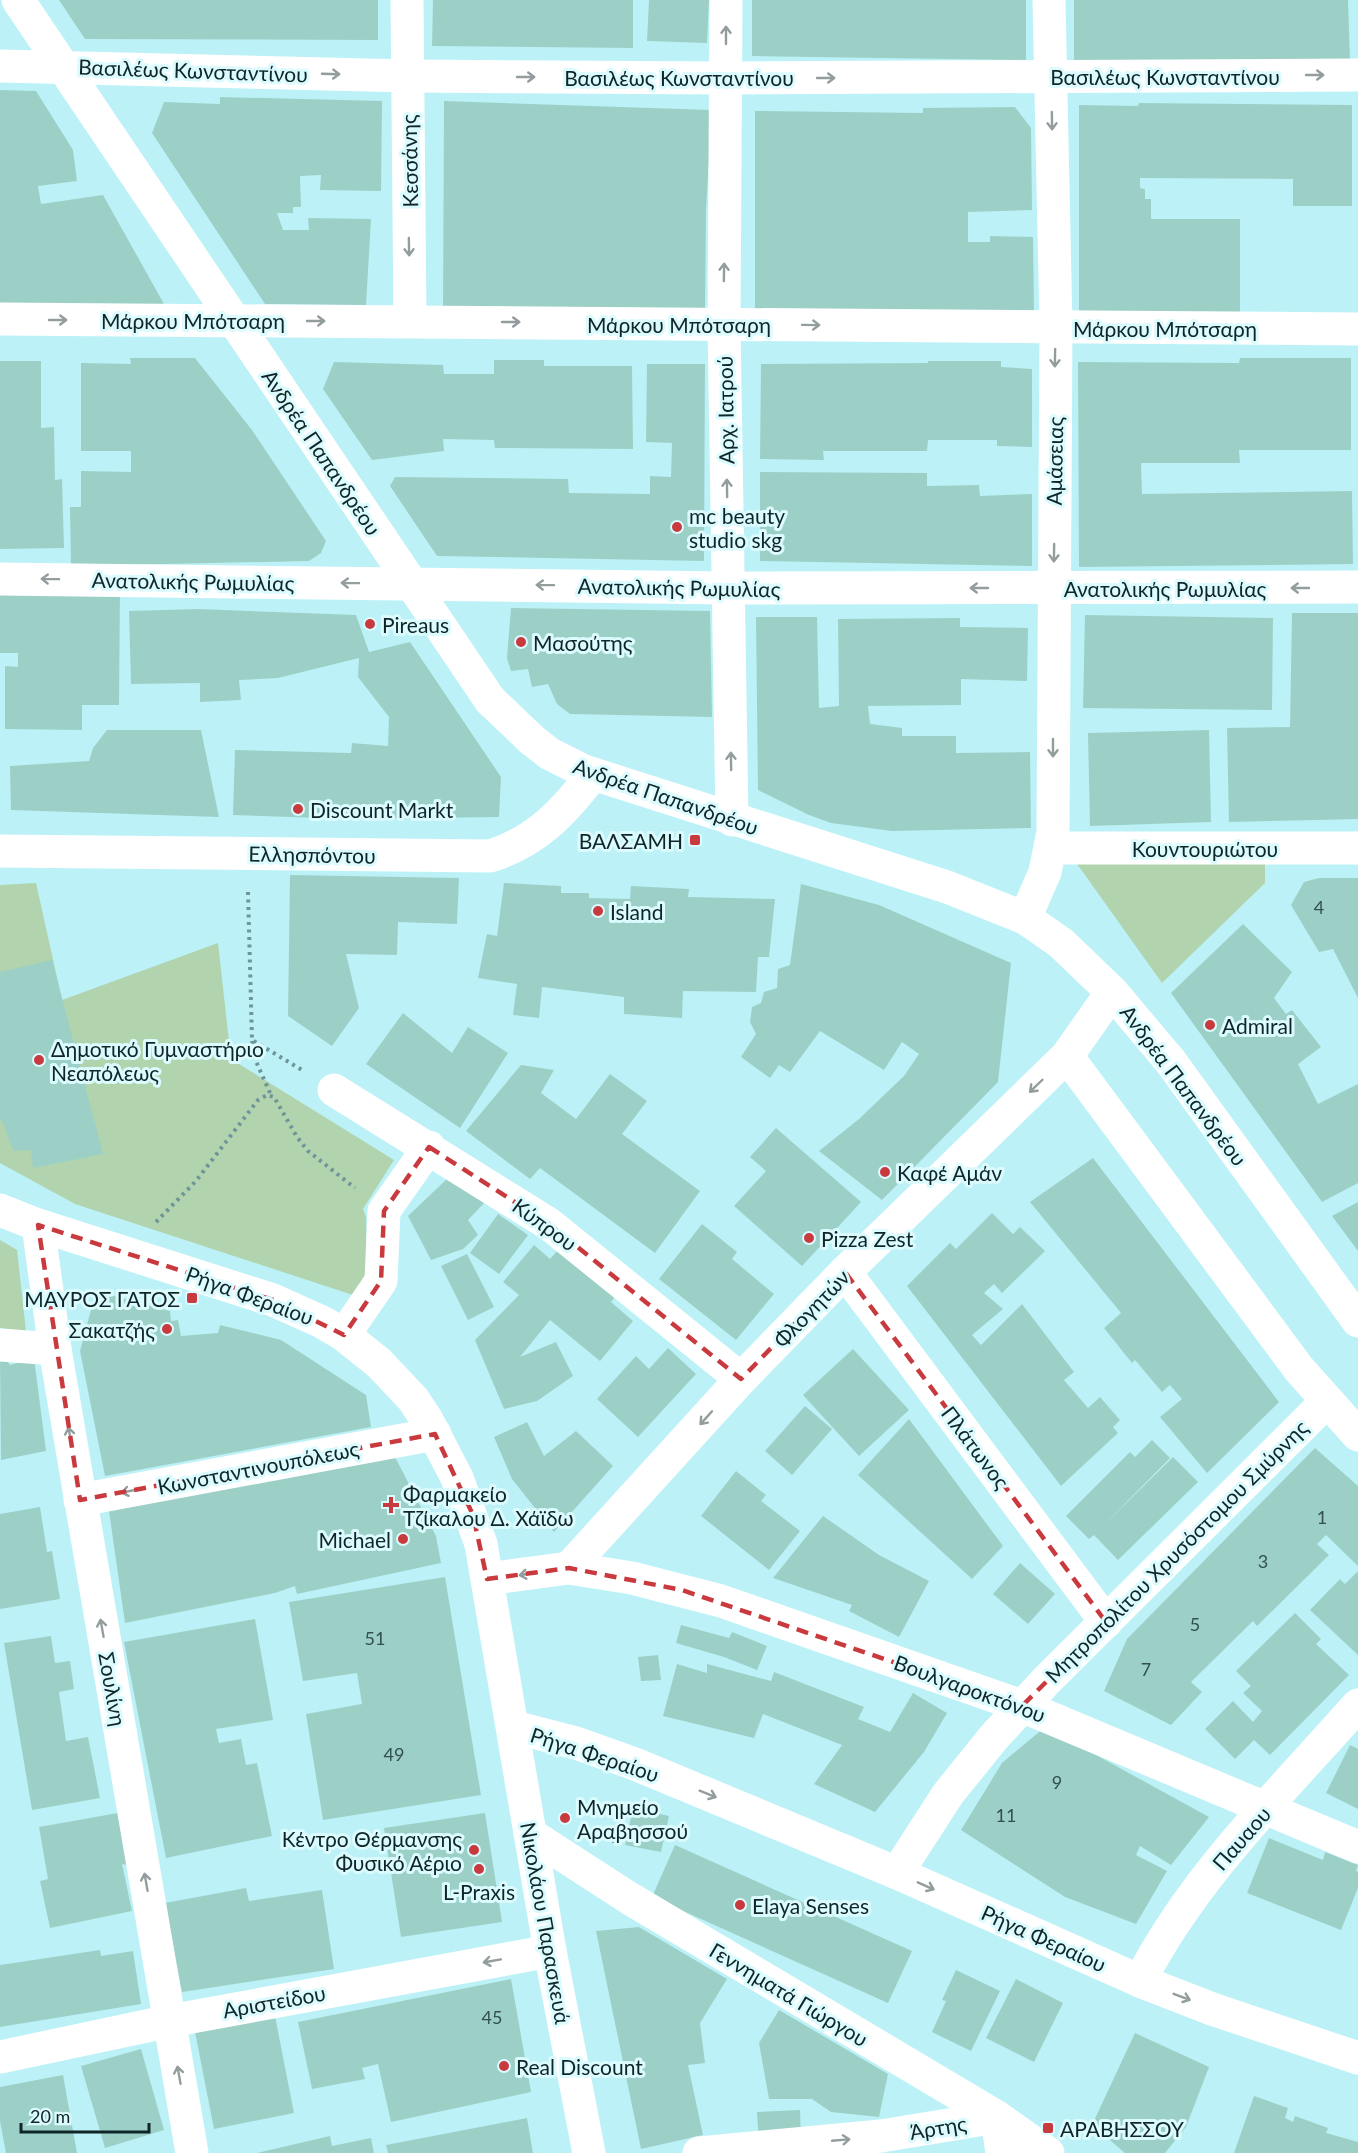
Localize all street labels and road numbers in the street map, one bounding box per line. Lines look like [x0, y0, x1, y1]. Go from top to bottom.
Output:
street label: Βασιλέως Κωνσταντίνου [78, 53, 308, 87]
street label: Βασιλέως Κωνσταντίνου [1050, 64, 1280, 89]
street label: Βασιλέως Κωνσταντίνου [564, 65, 794, 90]
street label: Κεσσάνης [396, 114, 422, 208]
street label: Μάρκου Μπότσαρη [101, 308, 285, 333]
street label: Μάρκου Μπότσαρη [587, 312, 771, 337]
street label: Μάρκου Μπότσαρη [1073, 316, 1257, 341]
street label: Αρχ. Ιατρού [712, 356, 738, 464]
street label: Ανδρέα Παπανδρέου [257, 364, 387, 540]
street label: Αμάσειας [1041, 416, 1067, 506]
street label: Ανατολικής Ρωμυλίας [91, 567, 295, 595]
street label: Ανατολικής Ρωμυλίας [577, 573, 781, 601]
street label: Ανατολικής Ρωμυλίας [1064, 576, 1267, 601]
street label: Ανδρέα Παπανδρέου [570, 753, 762, 839]
street label: Κουντουριώτου [1132, 836, 1278, 861]
street label: Ελλησπόντου [248, 840, 376, 868]
street label: Ανδρέα Παπανδρέου [1116, 1000, 1252, 1170]
street label: Κύπρου [508, 1192, 582, 1256]
street label: Ρήγα Φεραίου [183, 1260, 317, 1330]
street label: Φλογητών [768, 1264, 854, 1352]
street label: Πλάτωνος [937, 1401, 1015, 1493]
street label: Μητροπολίτου Χρυσόστομου Σμύρνης [1040, 1414, 1313, 1687]
street label: Κωνσταντινουπόλεως [155, 1435, 361, 1499]
street label: Βουλγαροκτόνου [891, 1649, 1049, 1727]
street label: Σουλίνη [94, 1650, 132, 1728]
street label: Ρήγα Φεραίου [528, 1721, 662, 1787]
street label: Παυαου [1207, 1801, 1275, 1875]
street label: Νικολάου Παρασκευά [516, 1820, 576, 2026]
street label: Ρήγα Φεραίου [978, 1899, 1110, 1977]
street label: Γεννηματά Γιώργου [705, 1937, 873, 2051]
street label: Αριστείδου [221, 1980, 327, 2022]
street label: Άρτης [908, 2110, 969, 2144]

